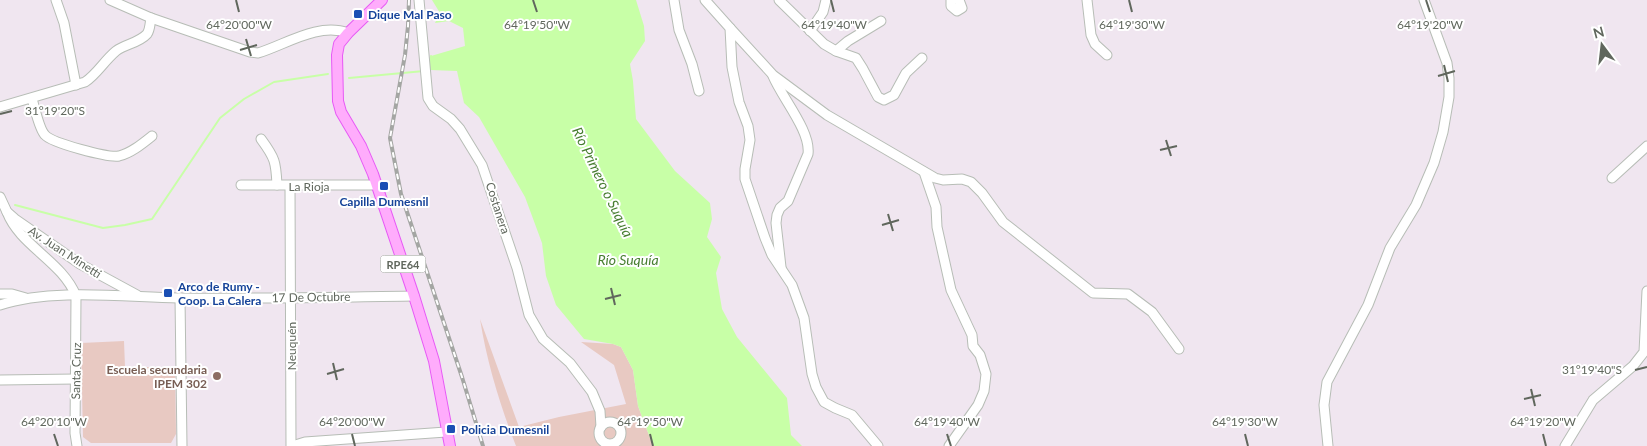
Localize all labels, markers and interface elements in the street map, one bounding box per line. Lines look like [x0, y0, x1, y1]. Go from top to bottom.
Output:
place label: Dique Mal Paso [368, 7, 452, 22]
marker: Dique Mal Paso [352, 8, 364, 20]
text: 64°20'00"W [206, 17, 273, 32]
text: 64°19'50"W [504, 17, 571, 32]
text: 64°19'40"W [801, 17, 868, 32]
text: 64°19'30"W [1099, 17, 1166, 32]
text: 64°19'20"W [1397, 17, 1464, 32]
north arrow [1577, 20, 1627, 70]
text: N [1591, 22, 1606, 42]
text: 31°19'20"S [25, 103, 85, 118]
water label: Río Primero o Suquía [569, 124, 637, 240]
street label: La Rioja [288, 179, 330, 194]
marker: Capilla Dumesnil [378, 180, 390, 192]
street label: Costanera [483, 180, 513, 236]
place label: Capilla Dumesnil [339, 194, 429, 209]
street label: Av. Juan Minetti [26, 223, 104, 281]
water label: Río Suquía [597, 251, 659, 268]
road number: RPE64 [380, 255, 426, 272]
place label: Arco de Rumy - Coop. La Calera [177, 279, 261, 308]
marker: Arco de Rumy - Coop. La Calera [162, 287, 174, 299]
street label: 17 De Octubre [271, 289, 351, 305]
street label: Neuquén [284, 322, 299, 370]
street label: Santa Cruz [68, 342, 84, 400]
place label: Escuela secundaria IPEM 302 [106, 362, 207, 391]
text: 31°19'40"S [1562, 362, 1622, 377]
marker: Escuela secundaria IPEM 302 [211, 370, 223, 382]
text: 64°20'10"W [21, 414, 88, 429]
text: 64°20'00"W [319, 414, 386, 429]
text: 64°19'50"W [617, 414, 684, 429]
text: 64°19'40"W [914, 414, 981, 429]
text: 64°19'30"W [1212, 414, 1279, 429]
text: 64°19'20"W [1510, 414, 1577, 429]
place label: Policia Dumesnil [461, 422, 549, 437]
marker: Policia Dumesnil [445, 423, 457, 435]

